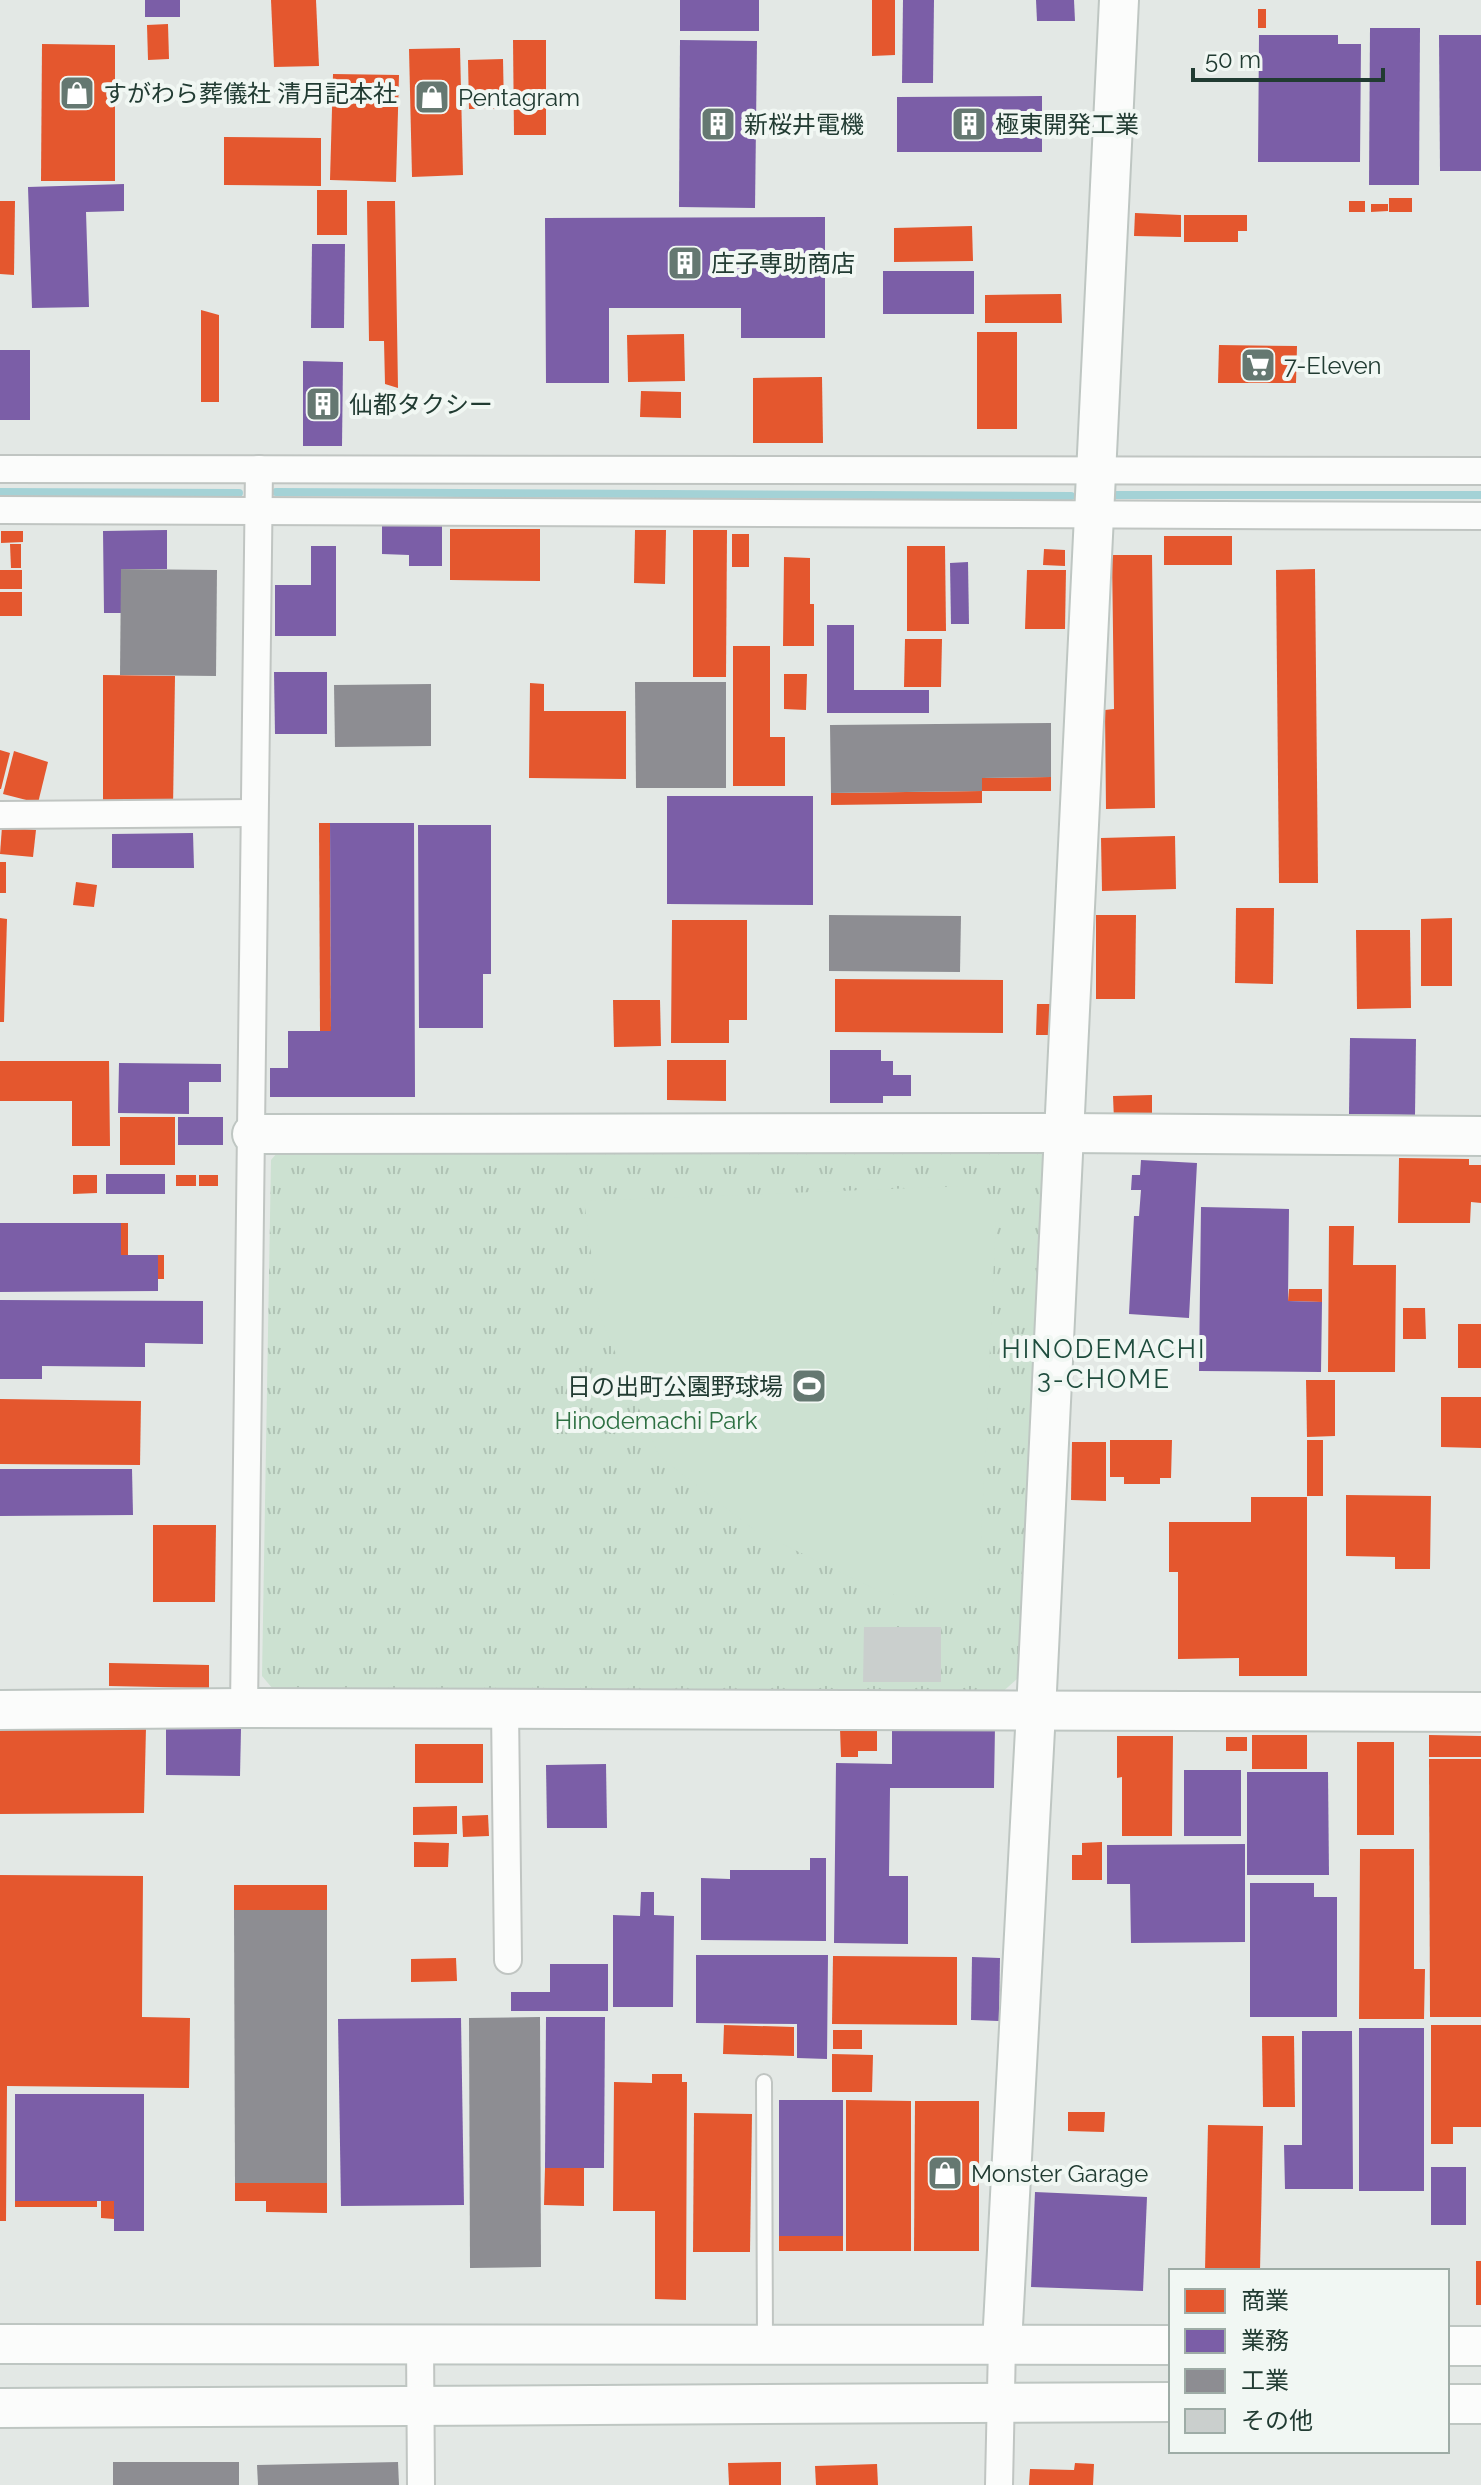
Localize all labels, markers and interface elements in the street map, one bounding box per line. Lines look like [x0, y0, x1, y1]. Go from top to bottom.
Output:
scale bar [1193, 32, 1383, 82]
text: 50 m [1205, 45, 1261, 74]
shop icon: すがわら葬儀社 清月記本社 [58, 74, 96, 112]
shop icon: Pentagram [413, 78, 451, 116]
place label: すがわら葬儀社 清月記本社 [103, 79, 397, 108]
place label: Pentagram [458, 83, 580, 112]
building icon: 新桜井電機 [699, 105, 737, 143]
building icon: 極東開発工業 [950, 105, 988, 143]
place label: 新桜井電機 [744, 110, 864, 139]
place label: 極東開発工業 [995, 110, 1139, 139]
building icon: 庄子専助商店 [666, 244, 704, 282]
place label: 庄子専助商店 [711, 249, 855, 278]
supermarket icon: 7-Eleven [1239, 346, 1277, 384]
place label: 7-Eleven [1284, 351, 1382, 380]
building icon: 仙都タクシー [304, 385, 342, 423]
place label: 仙都タクシー [349, 390, 493, 419]
district label: HINODEMACHI 3-CHOME [1002, 1334, 1206, 1394]
sports icon: 日の出町公園野球場 [790, 1367, 828, 1405]
place label: 日の出町公園野球場 [567, 1372, 783, 1401]
park label: Hinodemachi Park [555, 1406, 758, 1435]
shop icon: Monster Garage [926, 2154, 964, 2192]
place label: Monster Garage [971, 2159, 1148, 2188]
legend [1169, 2269, 1449, 2453]
text: 商業 [1241, 2286, 1289, 2315]
text: 業務 [1241, 2326, 1289, 2355]
text: 工業 [1241, 2366, 1289, 2395]
text: その他 [1241, 2406, 1313, 2435]

